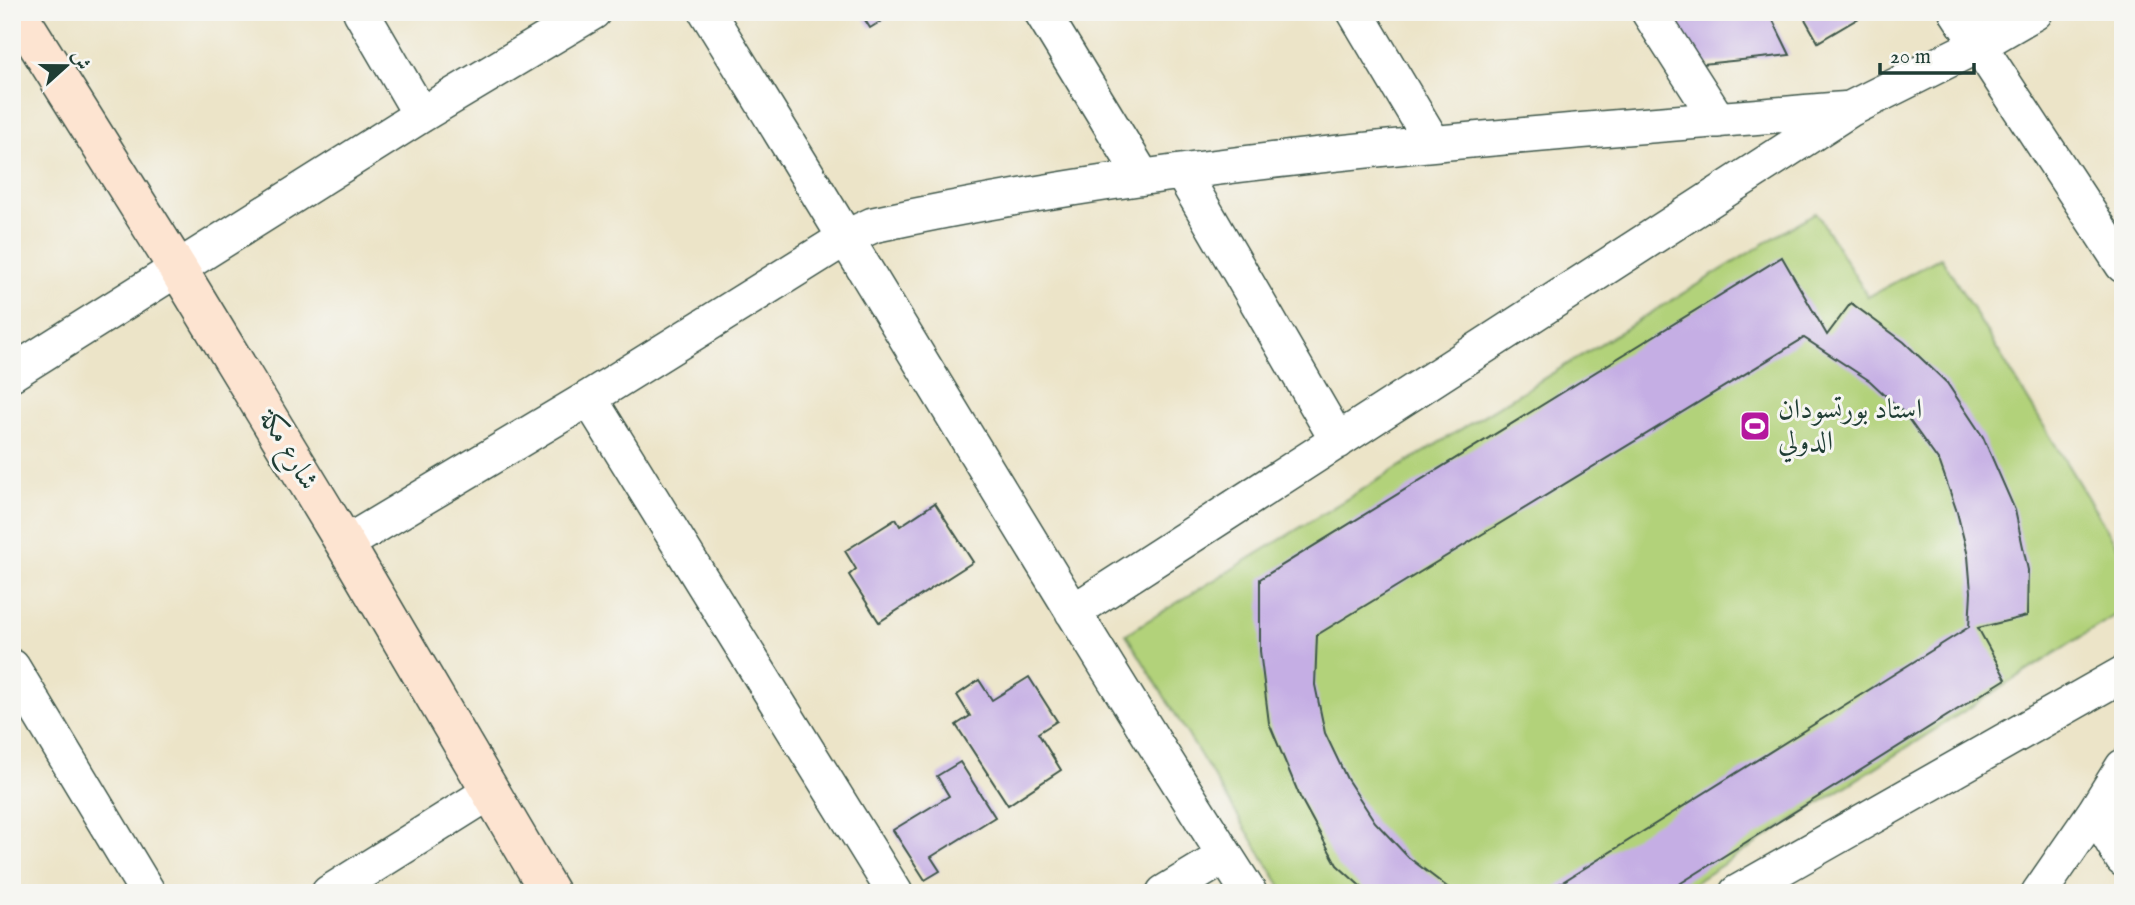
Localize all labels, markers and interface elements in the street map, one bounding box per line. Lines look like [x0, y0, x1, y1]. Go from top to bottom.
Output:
north arrow [32, 32, 102, 102]
scale bar [1880, 32, 1974, 76]
text: 20 m [1890, 44, 1931, 71]
text: ش [65, 48, 95, 74]
place label: استاد بورتسودان الدولي [1778, 393, 1922, 463]
street label: شارع مكة [246, 402, 326, 499]
sports icon: استاد بورتسودان الدولي [1738, 409, 1772, 443]

